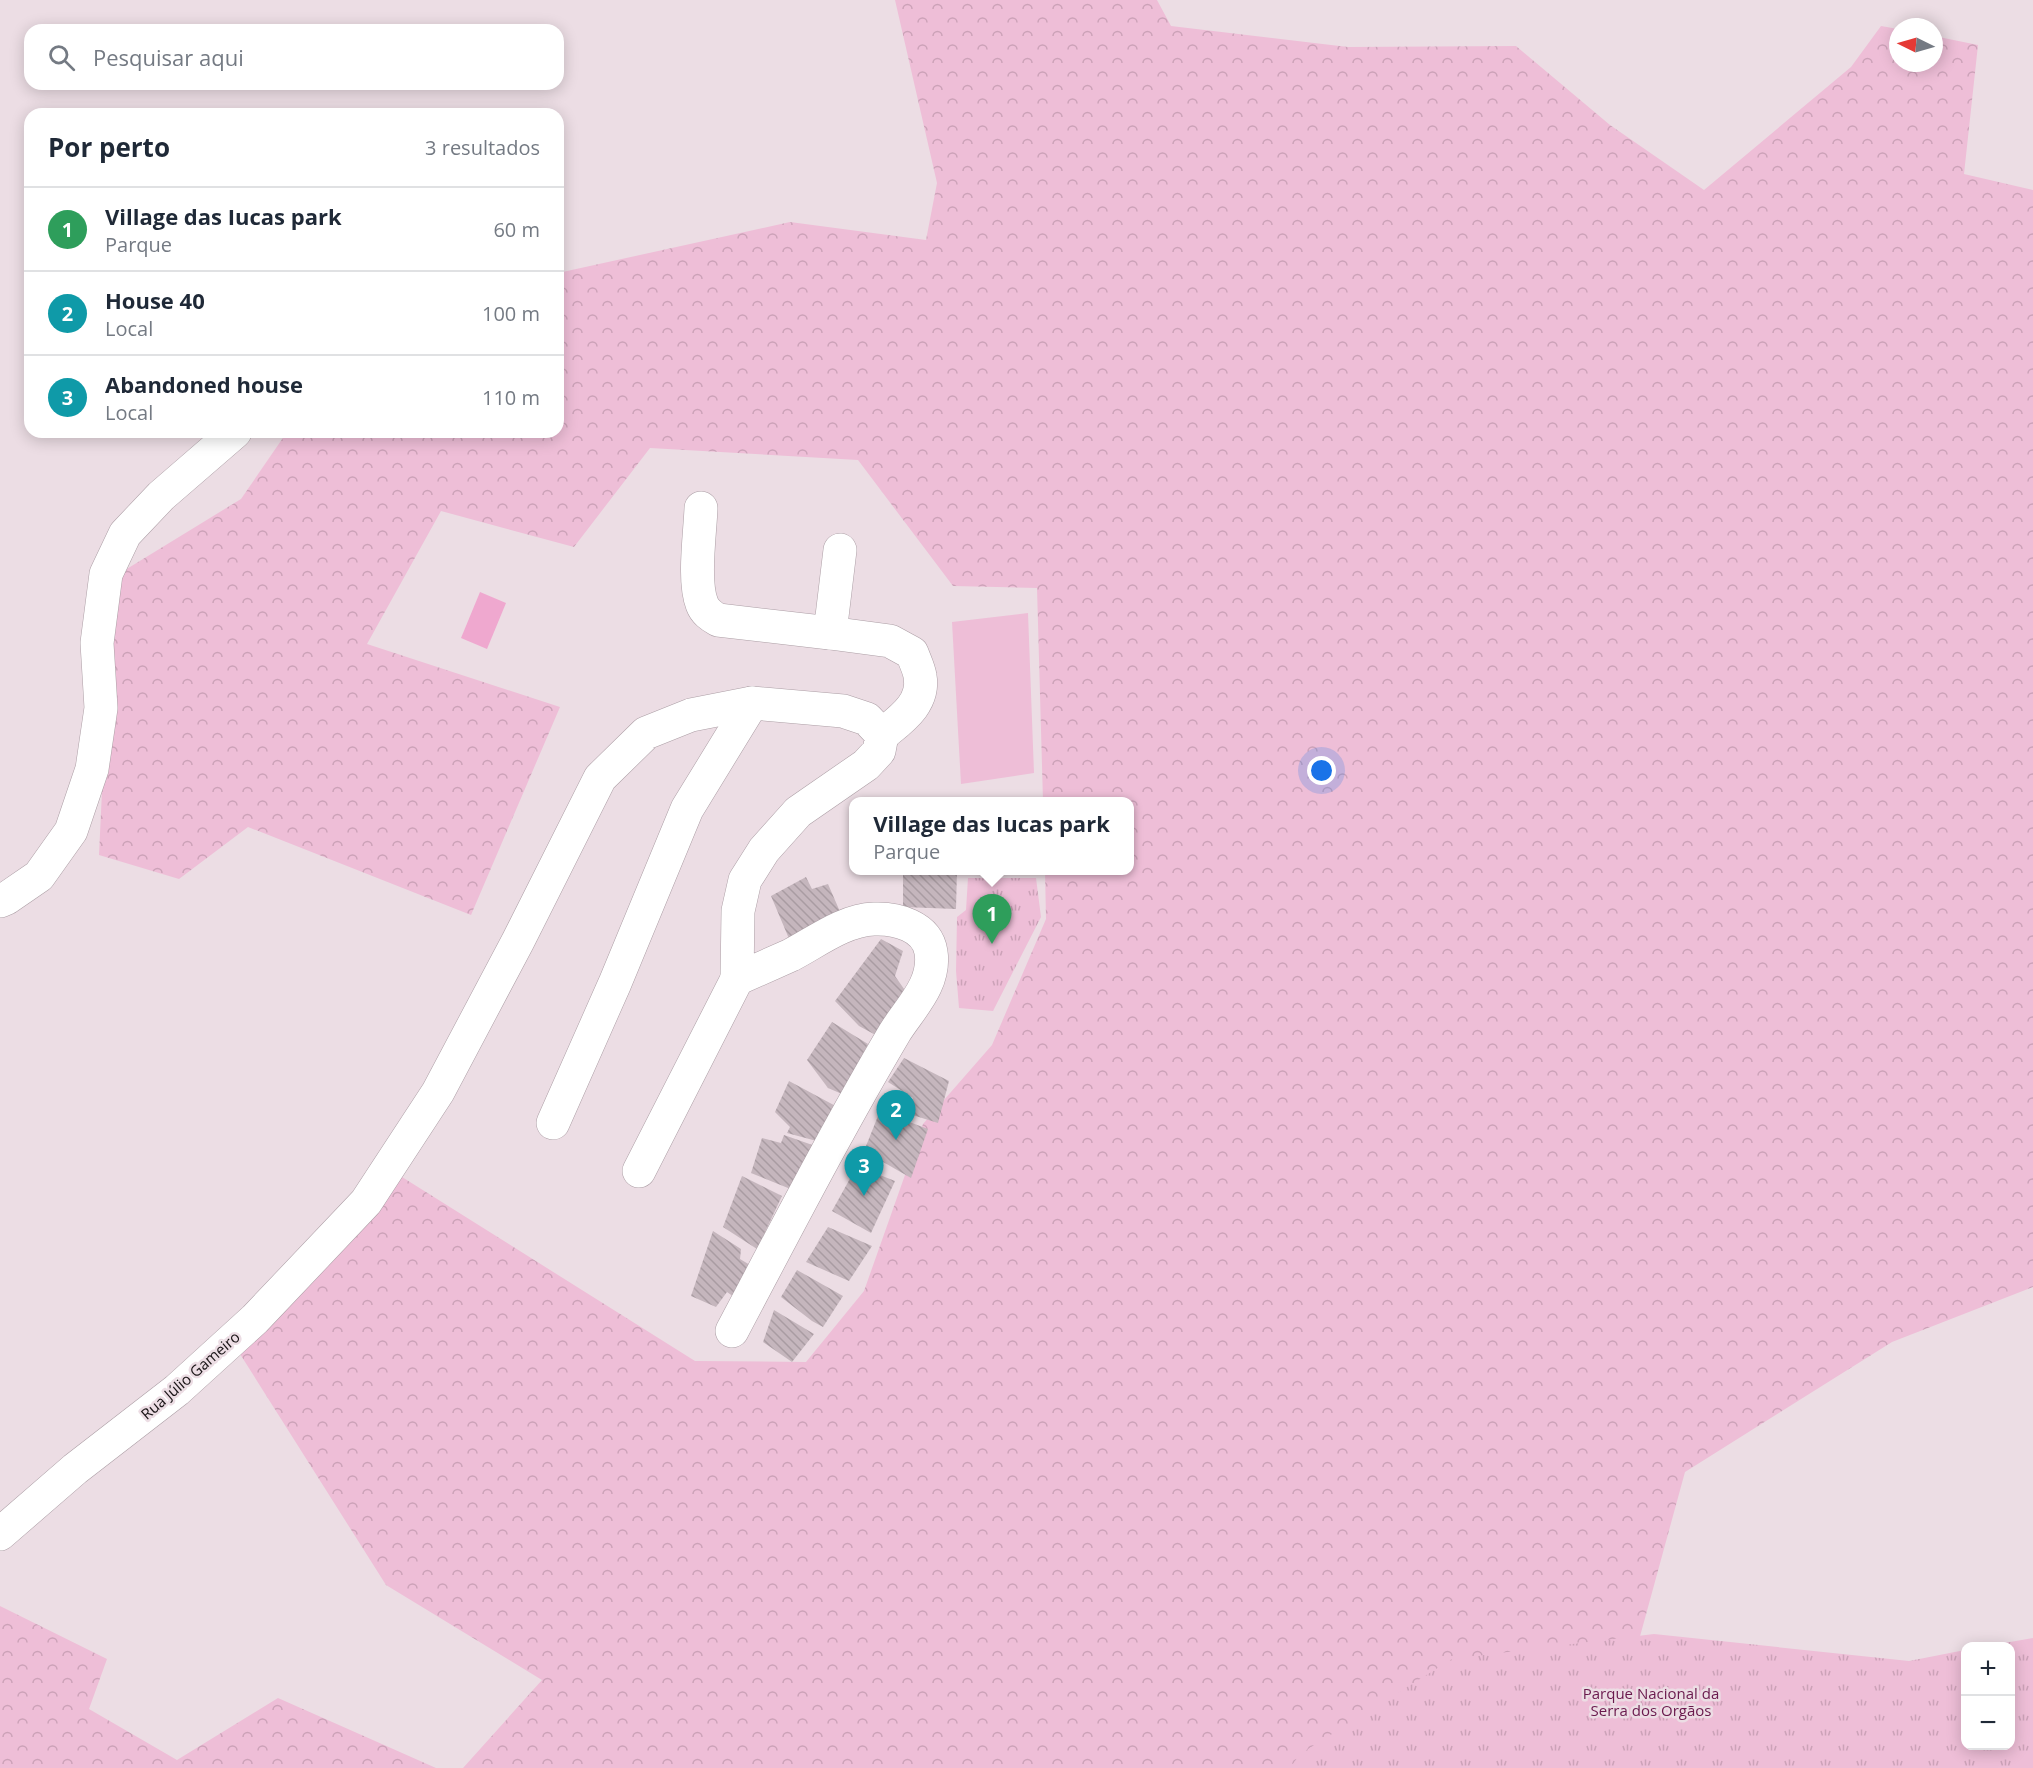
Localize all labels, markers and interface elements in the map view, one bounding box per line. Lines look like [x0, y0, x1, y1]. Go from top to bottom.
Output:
north arrow [1889, 18, 1943, 72]
search box [24, 24, 564, 90]
icon: search [45, 41, 78, 74]
text: Pesquisar aqui [93, 42, 244, 72]
text: Por perto [48, 129, 170, 165]
text: 3 resultados [425, 134, 540, 161]
text: Village das Iucas park [105, 201, 342, 231]
text: 1 [62, 216, 73, 243]
text: 60 m [493, 216, 540, 243]
text: Parque [105, 231, 172, 258]
text: House 40 [105, 285, 205, 315]
text: 2 [62, 300, 73, 327]
text: 100 m [482, 300, 540, 327]
text: Local [105, 315, 153, 342]
text: Abandoned house [105, 369, 303, 399]
text: 3 [62, 384, 73, 411]
text: 110 m [482, 384, 540, 411]
text: Local [105, 399, 153, 426]
your location [1307, 756, 1336, 785]
popup [849, 797, 1134, 875]
text: Village das Iucas park [873, 808, 1110, 838]
text: Parque [873, 838, 940, 865]
pin: 1 [972, 894, 1012, 944]
pin: 2 [876, 1090, 916, 1140]
pin: 3 [844, 1146, 884, 1196]
street label: Rua Júlio Gameiro [136, 1326, 244, 1424]
map controls [1961, 1642, 2015, 1750]
button: + [1961, 1642, 2015, 1696]
park label: Parque Nacional da Serra dos Orgãos [1583, 1683, 1719, 1720]
button: − [1961, 1696, 2015, 1750]

